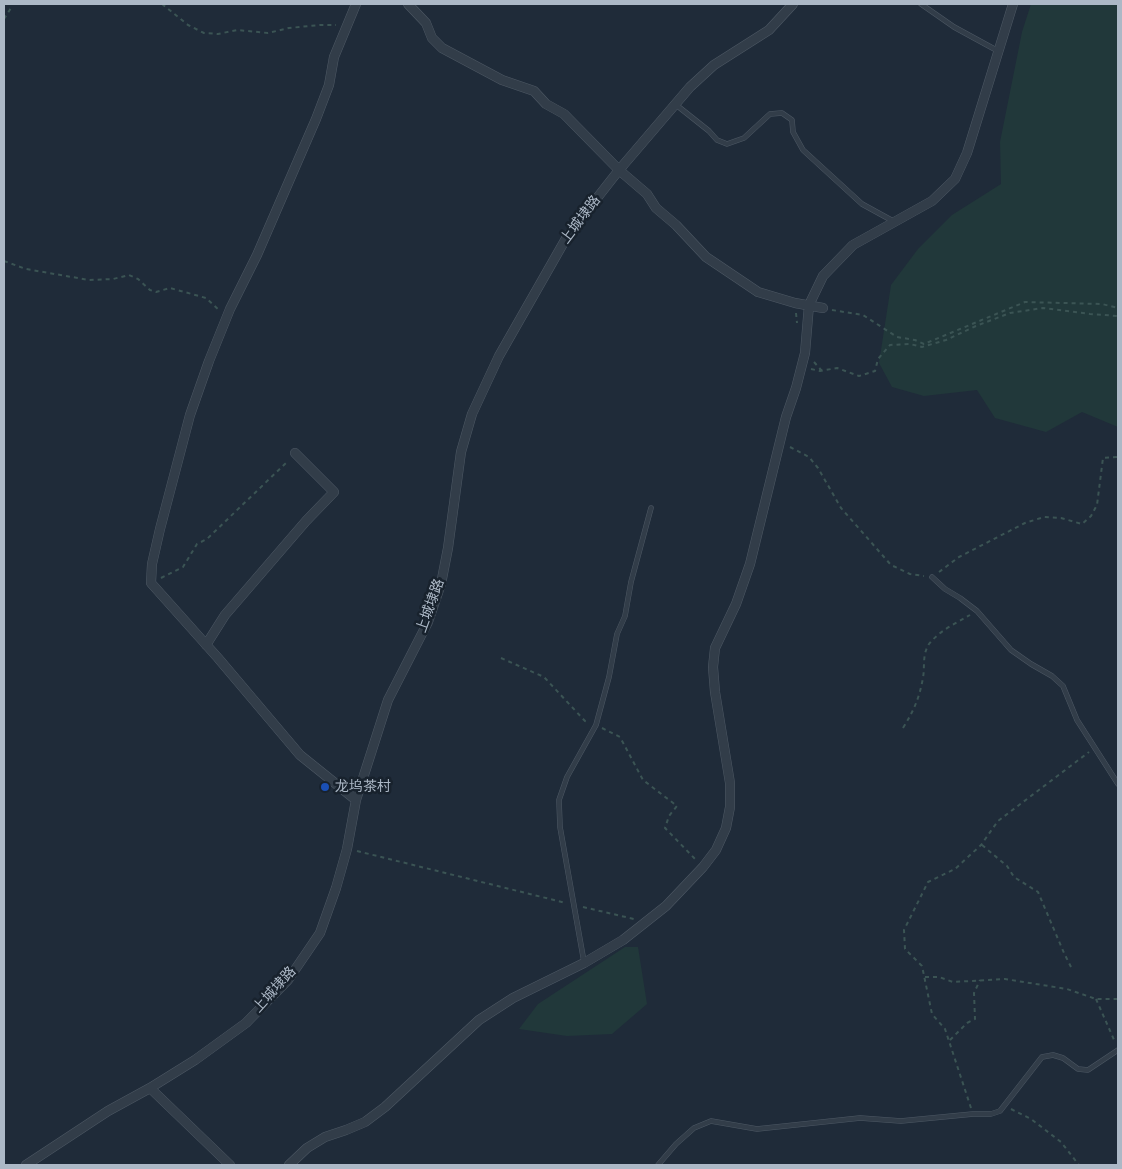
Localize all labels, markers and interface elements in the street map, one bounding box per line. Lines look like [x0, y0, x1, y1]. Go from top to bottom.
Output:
street label: 上城埭路 [557, 193, 605, 247]
street label: 上城埭路 [414, 577, 448, 635]
place label: 龙坞茶村 [335, 779, 391, 795]
marker: 龙坞茶村 [319, 781, 331, 793]
street label: 上城埭路 [250, 964, 300, 1016]

